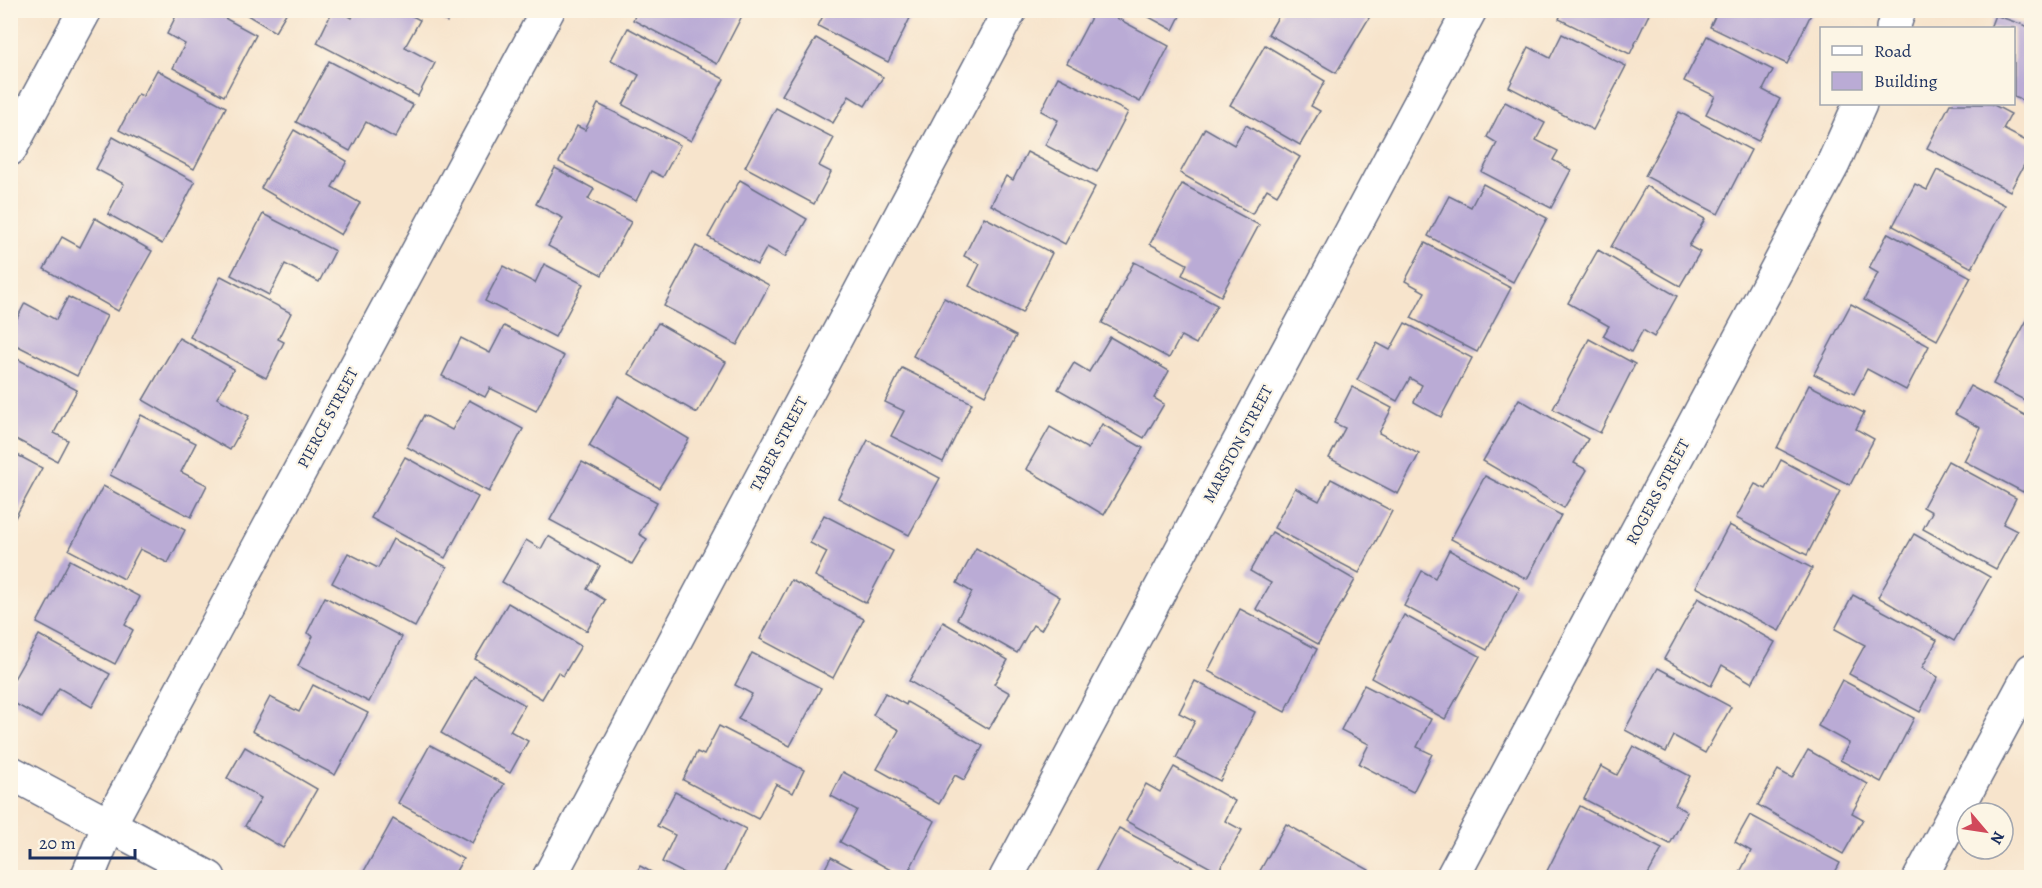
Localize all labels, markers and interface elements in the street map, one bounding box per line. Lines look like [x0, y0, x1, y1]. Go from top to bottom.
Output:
legend [1820, 27, 2015, 105]
text: Road [1874, 39, 1912, 63]
text: Building [1874, 69, 1938, 93]
street label: PIERCE STREET [292, 364, 364, 472]
street label: MARSTON STREET [1198, 381, 1278, 507]
street label: TABER STREET [745, 393, 813, 495]
street label: ROGERS STREET [1621, 435, 1695, 549]
north arrow [1955, 801, 2015, 861]
scale bar [30, 822, 135, 860]
text: N [1985, 827, 2010, 849]
text: 20 m [39, 831, 76, 855]

